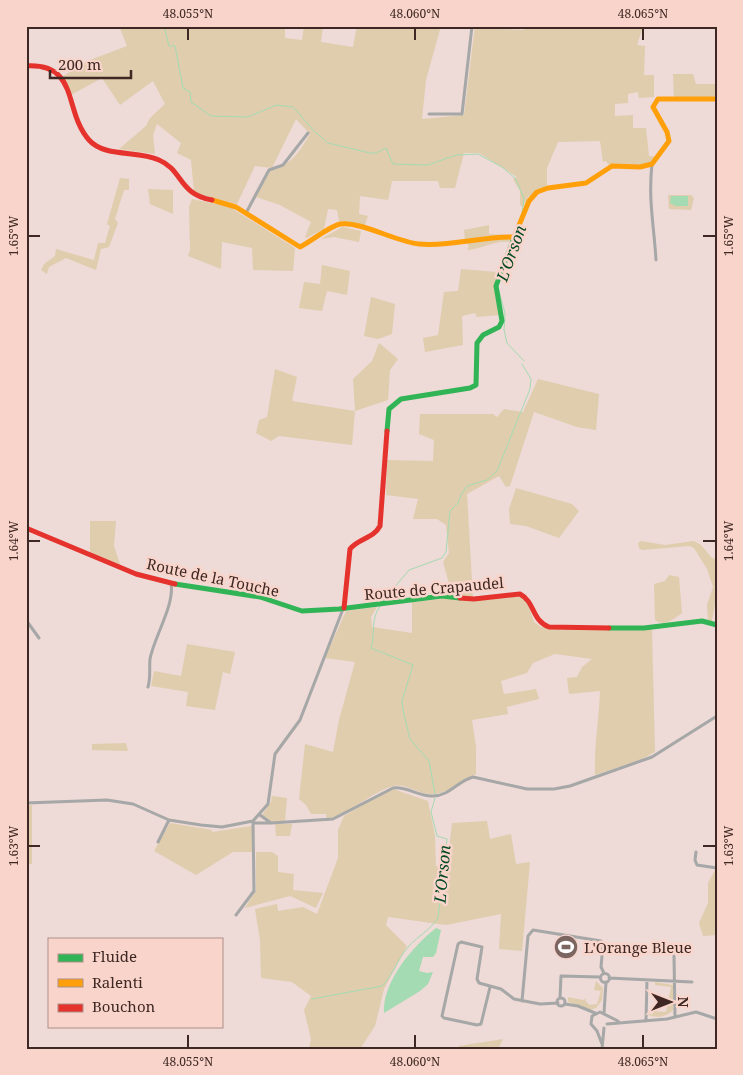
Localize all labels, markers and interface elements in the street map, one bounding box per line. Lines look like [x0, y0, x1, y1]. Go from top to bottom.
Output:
text: 48.055°N [163, 5, 213, 22]
text: 48.060°N [390, 5, 440, 22]
text: 48.065°N [618, 5, 668, 22]
scale bar [50, 48, 131, 80]
text: 200 m [58, 54, 101, 74]
text: 1.65°W [5, 215, 22, 256]
text: 1.65°W [720, 215, 737, 256]
water label: L’Orson [490, 221, 531, 285]
text: 1.64°W [5, 520, 22, 561]
text: 1.64°W [720, 520, 737, 561]
street label: Route de la Touche [145, 553, 281, 601]
street label: Route de Crapaudel [363, 572, 505, 604]
text: 1.63°W [5, 825, 22, 866]
text: 1.63°W [720, 825, 737, 866]
water label: L’Orson [428, 844, 456, 905]
sports icon: L'Orange Bleue [553, 934, 579, 960]
place label: L'Orange Bleue [584, 937, 692, 957]
legend [48, 938, 222, 1028]
text: Fluide [92, 946, 137, 966]
text: Ralenti [92, 972, 143, 992]
north arrow [646, 978, 696, 1028]
text: Bouchon [92, 996, 156, 1016]
text: N [674, 996, 693, 1008]
text: 48.055°N [163, 1053, 213, 1070]
text: 48.060°N [390, 1053, 440, 1070]
text: 48.065°N [618, 1053, 668, 1070]

